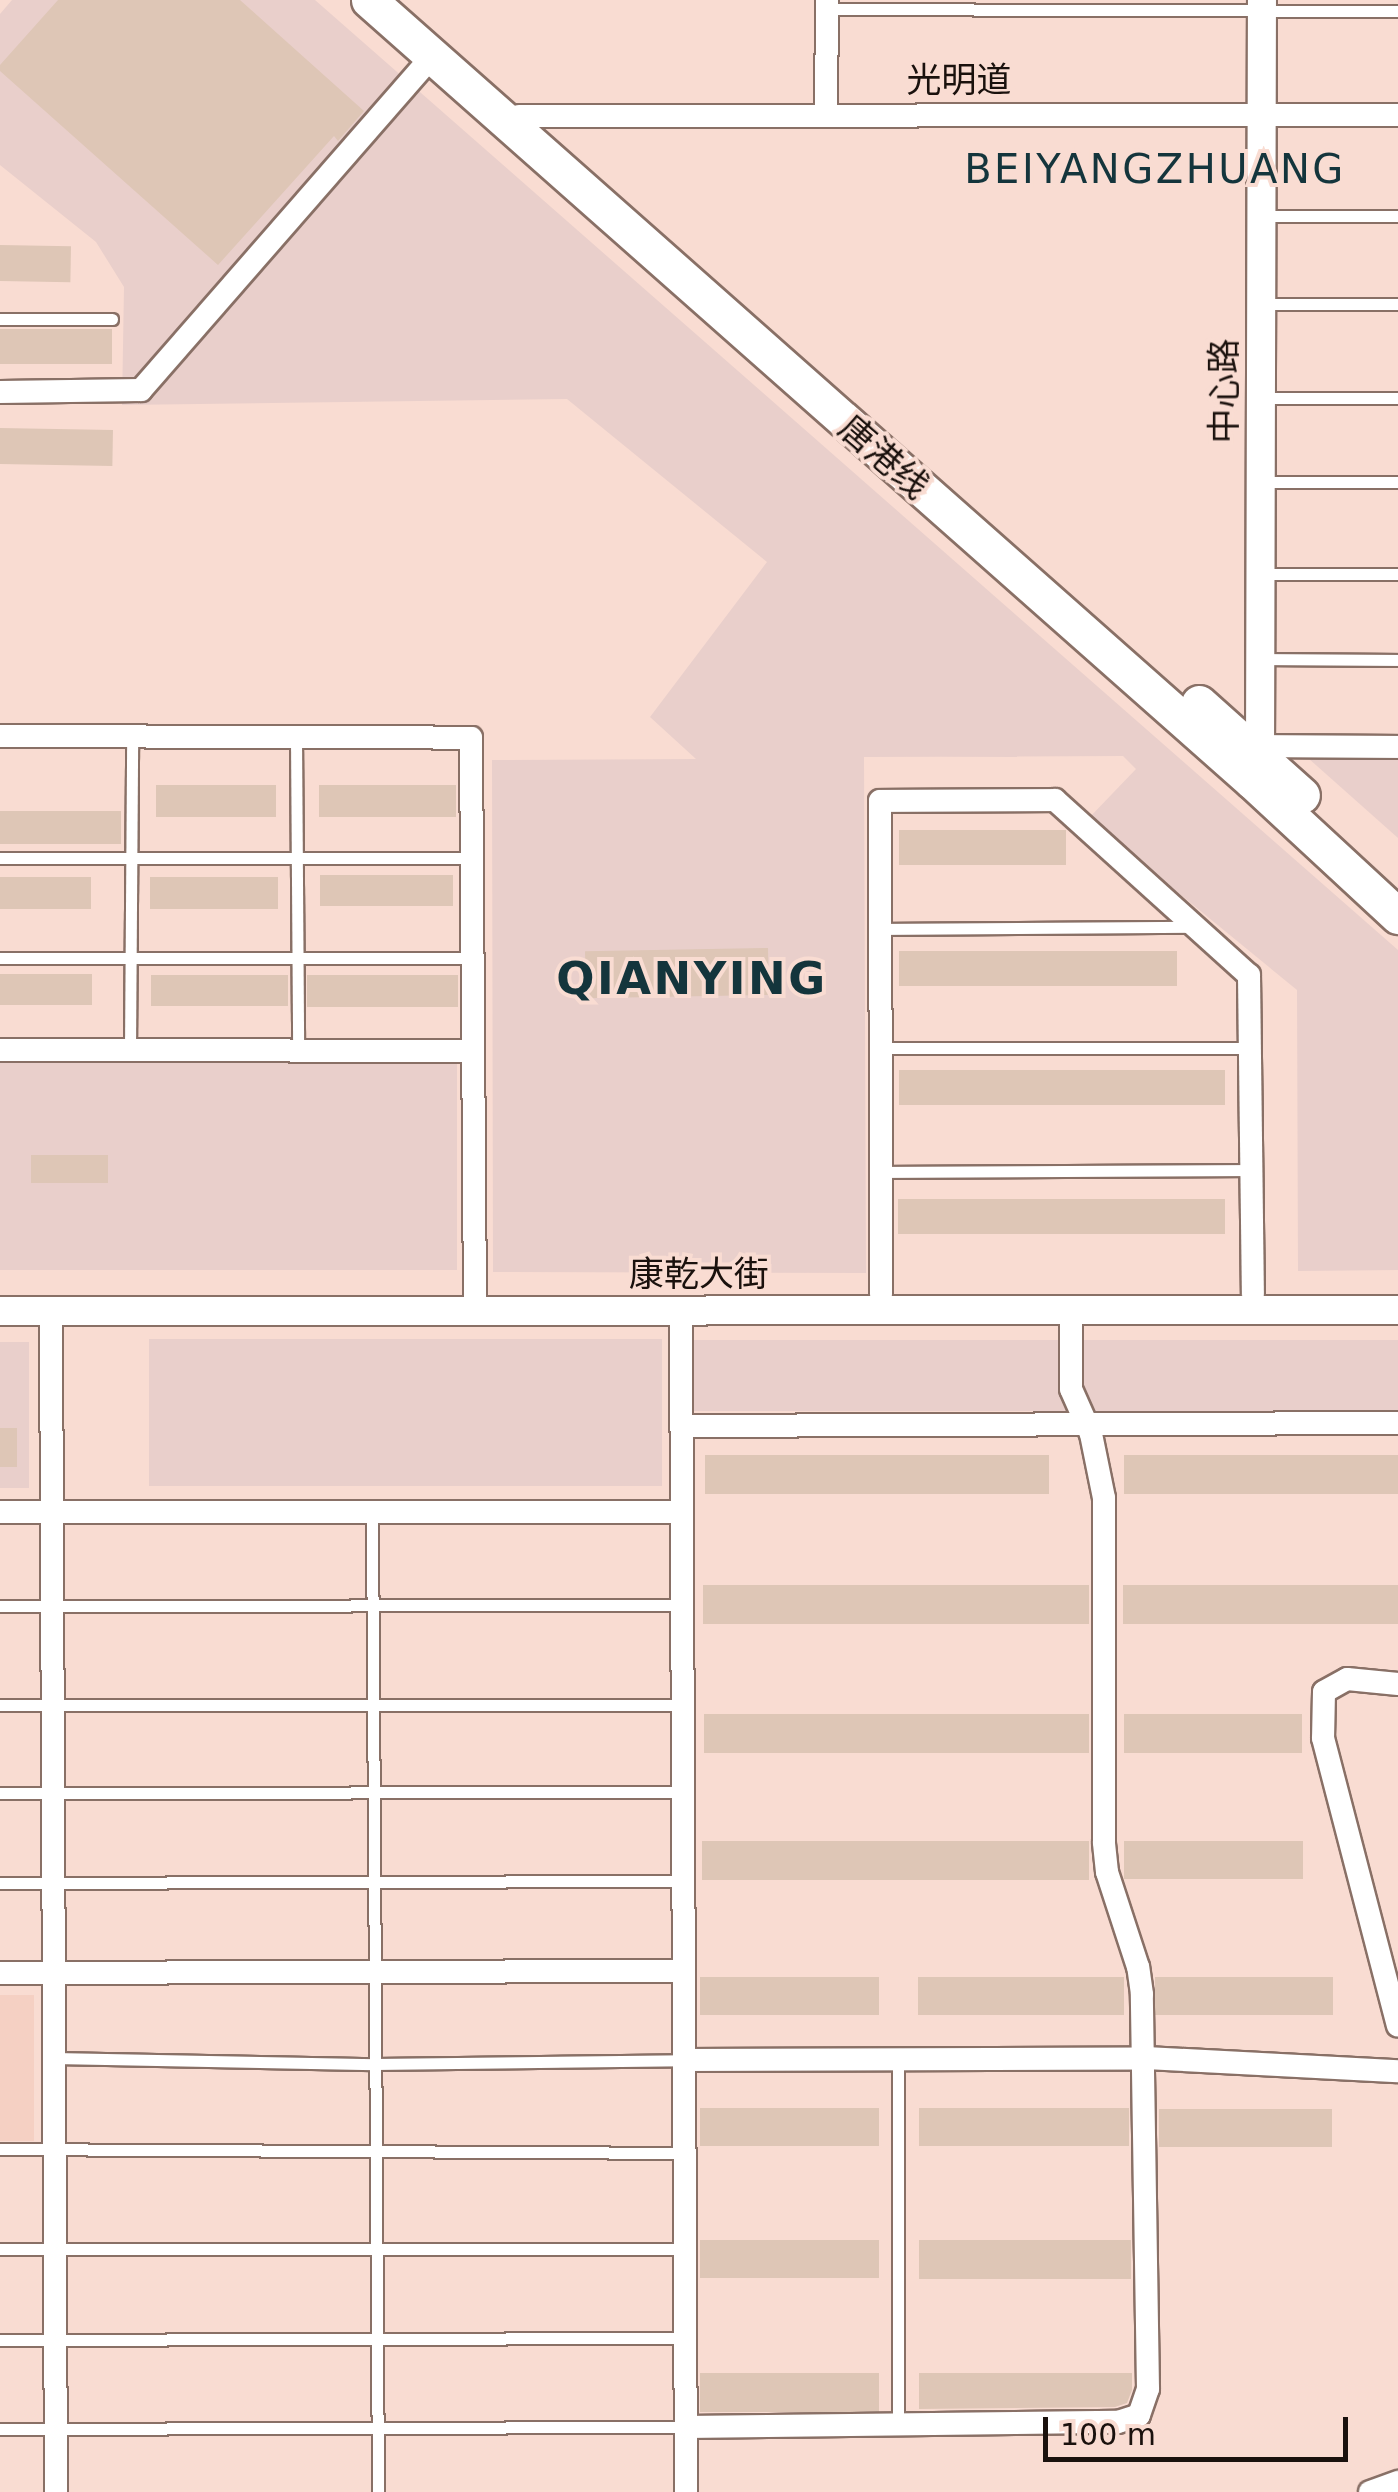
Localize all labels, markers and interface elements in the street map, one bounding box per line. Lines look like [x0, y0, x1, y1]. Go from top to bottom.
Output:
street label: 光明道 [907, 59, 1011, 101]
district label: BEIYANGZHUANG [964, 145, 1346, 193]
street label: 中心路 [1203, 339, 1245, 443]
street label: 唐港线 [831, 407, 937, 507]
district label: QIANYING [556, 952, 828, 1006]
street label: 康乾大街 [629, 1253, 769, 1295]
scale bar [1048, 2397, 1353, 2459]
text: 100 m [1060, 2417, 1156, 2452]

